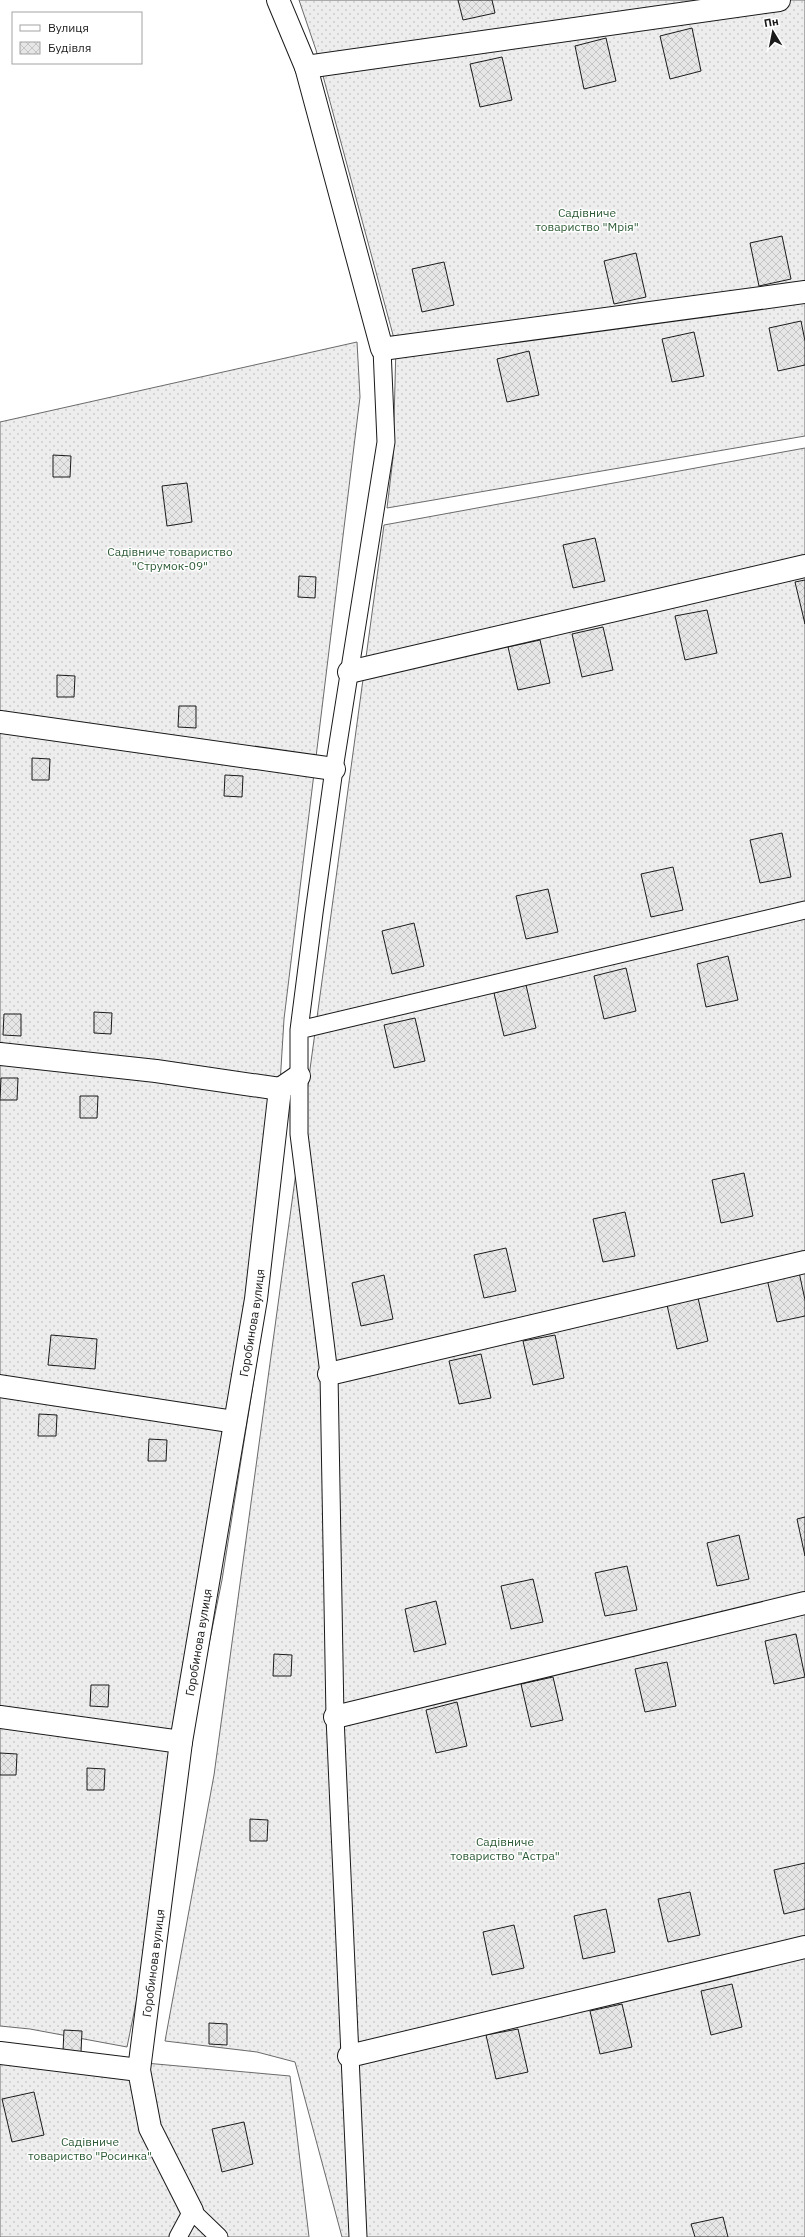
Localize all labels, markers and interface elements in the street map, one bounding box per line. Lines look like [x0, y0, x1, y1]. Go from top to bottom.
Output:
legend [12, 12, 142, 64]
north arrow [753, 12, 793, 52]
text: Пн [763, 14, 780, 30]
text: Вулиця [48, 20, 89, 35]
text: Будівля [48, 40, 91, 55]
park label: Садівниче товариство "Мрія" [535, 205, 639, 234]
park label: Садівниче товариство "Струмок-09" [107, 544, 233, 573]
street label: Горобинова вулиця [236, 1268, 267, 1378]
street label: Горобинова вулиця [181, 1587, 214, 1697]
park label: Садівниче товариство "Астра" [450, 1834, 560, 1863]
street label: Горобинова вулиця [138, 1908, 167, 2018]
park label: Садівниче товариство "Росинка" [28, 2134, 152, 2163]

